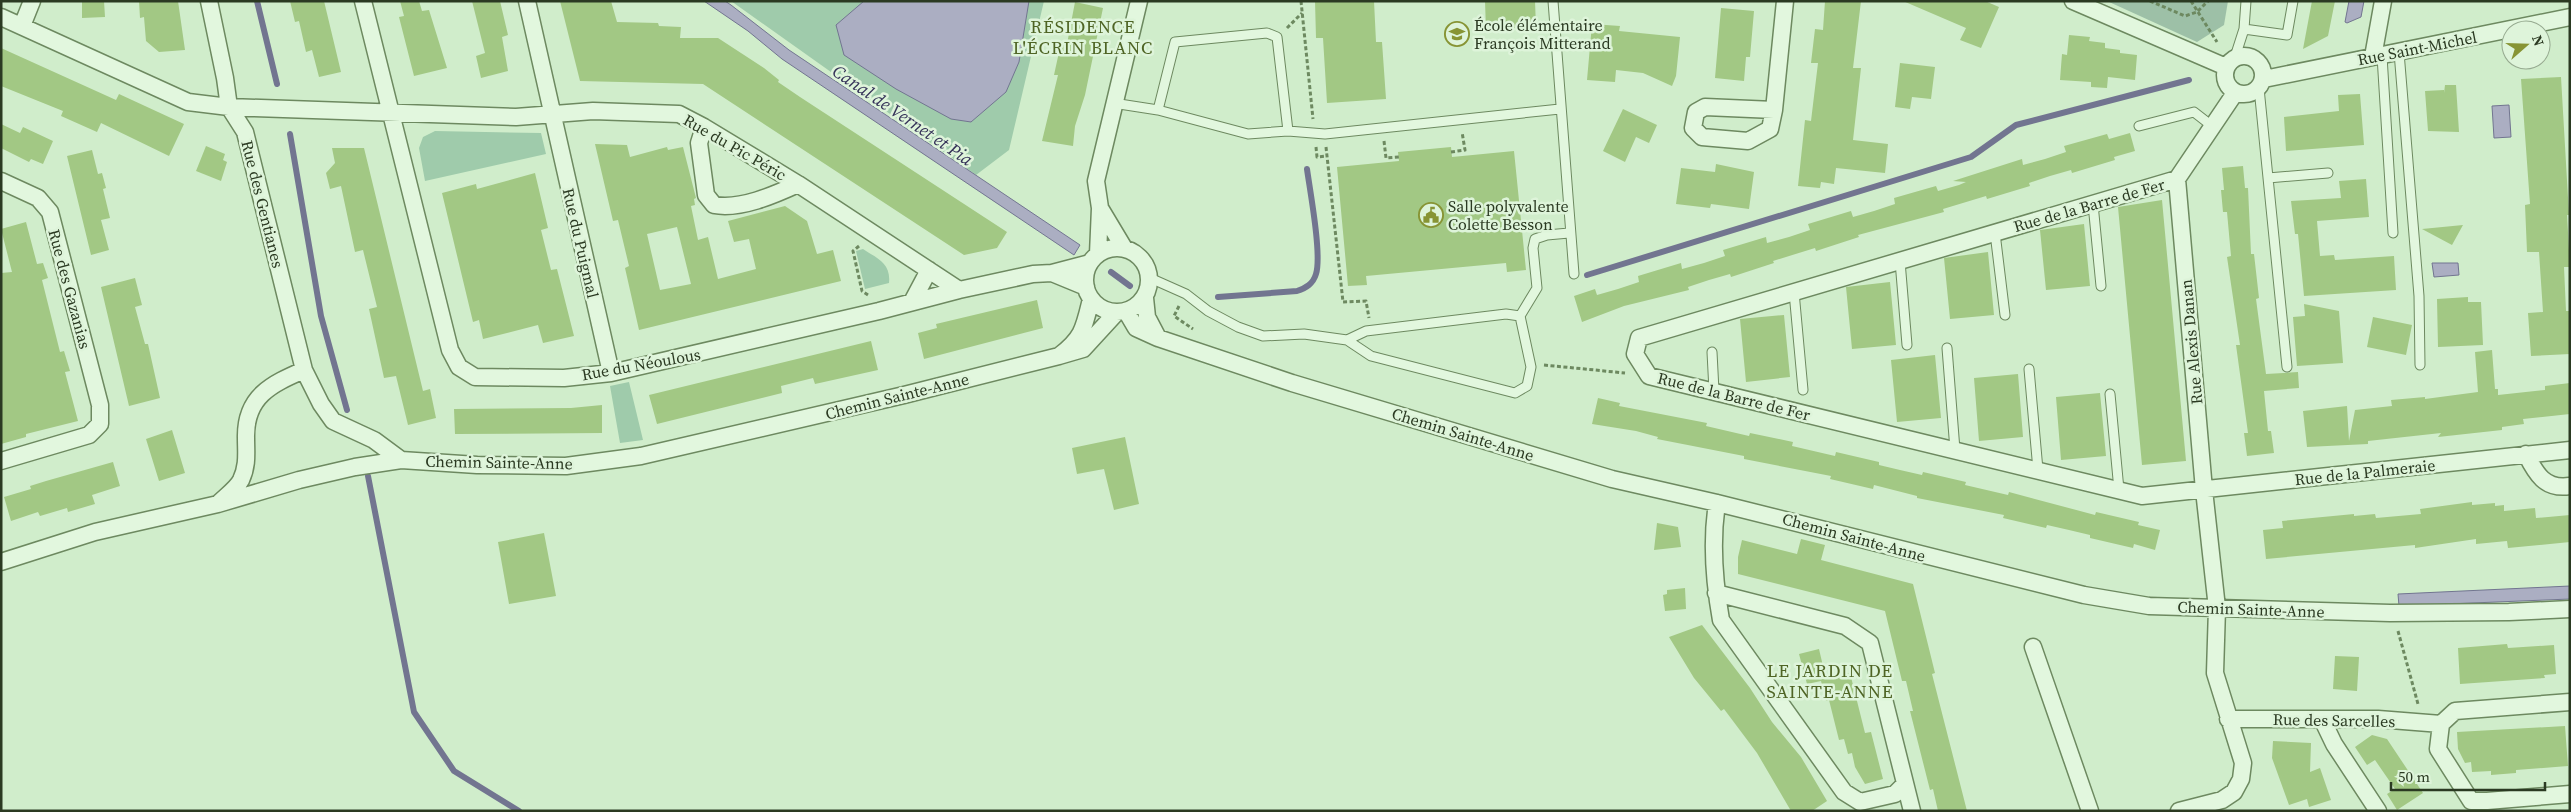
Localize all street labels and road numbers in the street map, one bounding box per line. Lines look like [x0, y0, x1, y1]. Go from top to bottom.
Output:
street label: Rue Saint-Michel [2355, 26, 2479, 70]
street label: Rue du Pic Péric [679, 109, 791, 186]
street label: Rue des Gentianes [237, 138, 289, 270]
street label: Rue de la Barre de Fer [2011, 173, 2168, 237]
street label: Rue du Puigmal [558, 186, 604, 300]
street label: Rue des Gazanias [43, 227, 97, 351]
street label: Rue Alexis Danan [2175, 278, 2207, 406]
street label: Rue du Néoulous [580, 343, 702, 385]
street label: Rue de la Barre de Fer [1655, 366, 1813, 426]
street label: Chemin Sainte-Anne [823, 367, 971, 425]
street label: Chemin Sainte-Anne [1389, 402, 1537, 466]
street label: Chemin Sainte-Anne [425, 450, 573, 474]
street label: Rue de la Palmeraie [2294, 454, 2436, 490]
street label: Chemin Sainte-Anne [1780, 507, 1928, 567]
street label: Chemin Sainte-Anne [2177, 595, 2325, 623]
street label: Rue des Sarcelles [2273, 708, 2395, 732]

